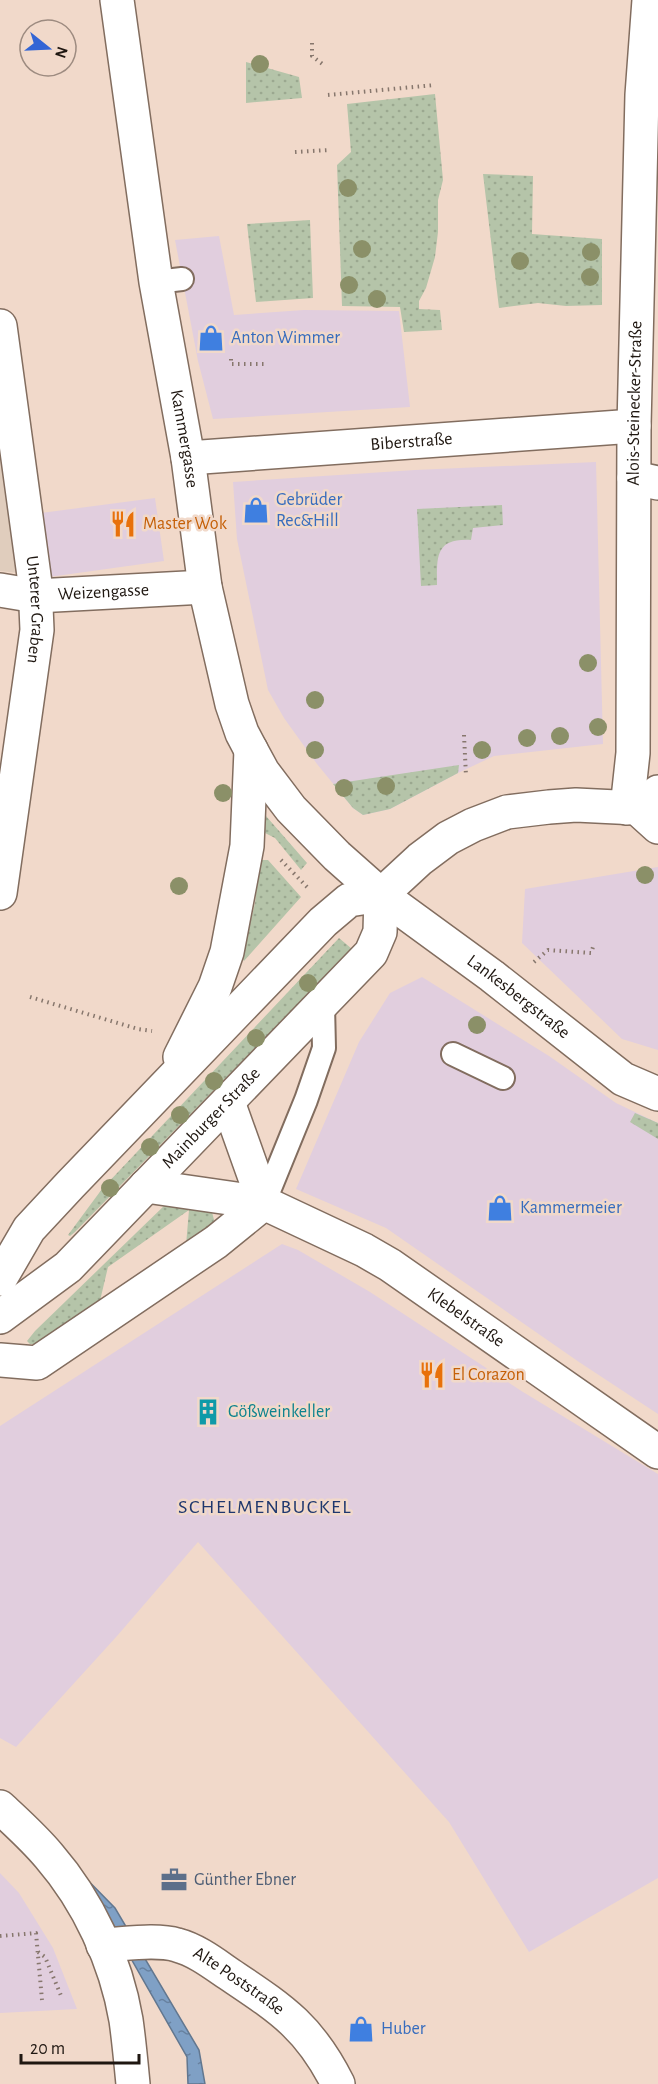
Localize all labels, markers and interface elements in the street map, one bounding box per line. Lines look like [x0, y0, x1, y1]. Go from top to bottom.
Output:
north arrow [18, 18, 78, 78]
text: N [52, 45, 71, 60]
street label: Alois-Steinecker-Straße [625, 321, 646, 486]
shop icon: Anton Wimmer [196, 323, 226, 353]
place label: Anton Wimmer [231, 329, 340, 347]
street label: Kammergasse [167, 388, 201, 489]
street label: Biberstraße [370, 430, 453, 454]
place label: Gebrüder Rec&Hill [276, 491, 342, 530]
shop icon: Gebrüder Rec&Hill [241, 495, 271, 525]
restaurant icon: Master Wok [108, 509, 138, 539]
place label: Master Wok [143, 515, 228, 533]
street label: Unterer Graben [22, 555, 46, 665]
street label: Weizengasse [57, 581, 149, 604]
street label: Lankesbergstraße [463, 952, 573, 1042]
street label: Mainburger Straße [159, 1064, 264, 1172]
shop icon: Kammermeier [485, 1193, 515, 1223]
place label: Kammermeier [520, 1199, 622, 1217]
street label: Klebelstraße [424, 1285, 507, 1351]
restaurant icon: El Corazon [417, 1360, 447, 1390]
place label: El Corazon [452, 1366, 525, 1384]
building icon: Gößweinkeller [193, 1397, 223, 1427]
place label: Gößweinkeller [228, 1403, 330, 1421]
district label: SCHELMENBUCKEL [178, 1497, 352, 1517]
office icon: Günther Ebner [159, 1865, 189, 1895]
place label: Günther Ebner [194, 1871, 296, 1889]
street label: Alte Poststraße [190, 1944, 288, 2019]
shop icon: Huber [346, 2014, 376, 2044]
place label: Huber [381, 2020, 426, 2038]
scale bar [21, 2027, 140, 2065]
text: 20 m [30, 2040, 65, 2058]

